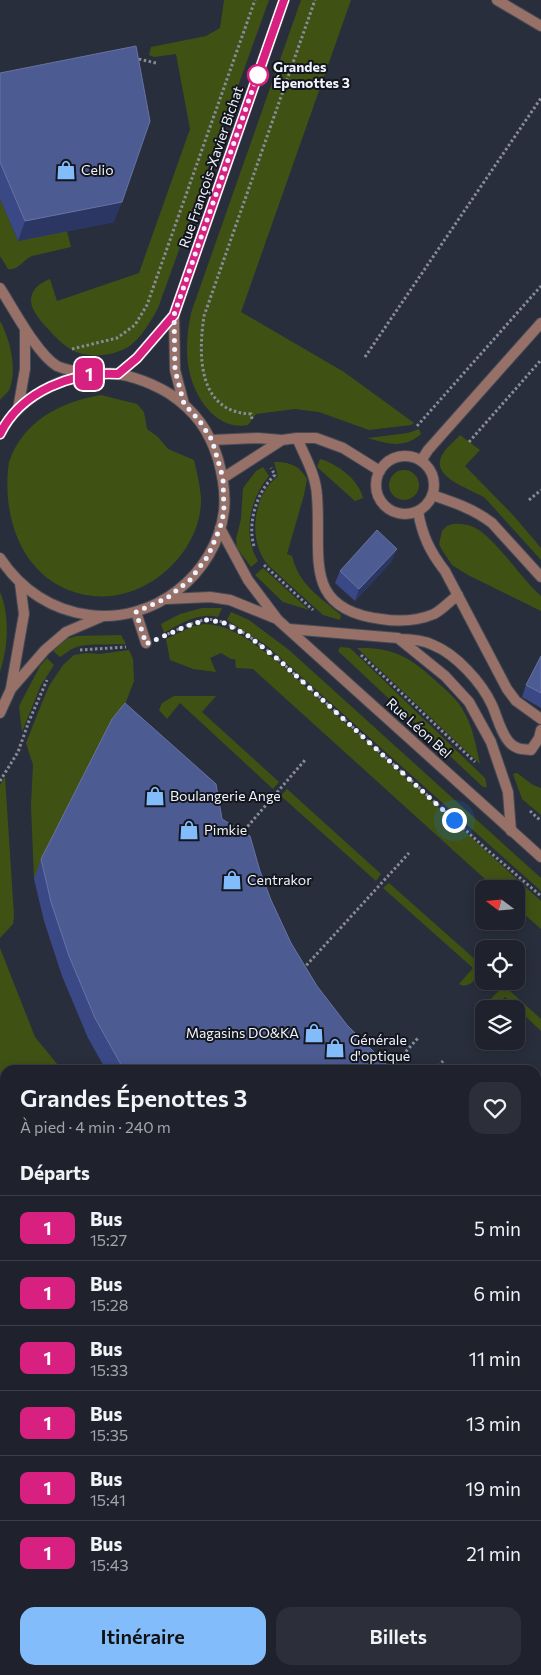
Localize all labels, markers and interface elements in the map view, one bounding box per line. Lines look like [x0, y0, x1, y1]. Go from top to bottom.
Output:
place label: Grandes Épenottes 3 [273, 58, 350, 91]
marker: Grandes Épenottes 3 [247, 64, 269, 86]
street label: Rue François-Xavier Bichat [175, 83, 246, 250]
shop icon: Celio [55, 159, 77, 181]
place label: Celio [81, 161, 114, 178]
line badge: 1 [73, 358, 105, 390]
text: 1 [85, 363, 93, 385]
street label: Rue Léon Bel [383, 694, 455, 761]
shop icon: Boulangerie Ange [144, 785, 166, 807]
place label: Boulangerie Ange [170, 787, 281, 804]
your location [442, 808, 467, 833]
shop icon: Pimkie [178, 819, 200, 841]
place label: Pimkie [204, 821, 247, 838]
shop icon: Centrakor [221, 869, 243, 891]
place label: Centrakor [247, 871, 312, 888]
north arrow [475, 880, 525, 930]
map controls [475, 880, 525, 1050]
button: locate [475, 940, 525, 990]
button: layers [475, 1000, 525, 1050]
shop icon: Magasins DO&KA [303, 1022, 325, 1044]
place label: Magasins DO&KA [186, 1024, 299, 1041]
place label: Générale d'optique [350, 1031, 410, 1064]
shop icon: Générale d'optique [324, 1037, 346, 1059]
button: heart [469, 1082, 521, 1134]
text: Grandes Épenottes 3 [20, 1083, 247, 1112]
text: À pied · 4 min · 240 m [20, 1117, 171, 1136]
text: Départs [20, 1161, 90, 1184]
text: Bus [90, 1207, 122, 1230]
text: 1 [43, 1217, 52, 1239]
text: 5 min [474, 1217, 521, 1240]
text: 15:27 [90, 1230, 127, 1249]
text: Bus [90, 1272, 122, 1295]
text: 1 [43, 1282, 52, 1304]
text: 6 min [473, 1282, 521, 1305]
text: 15:28 [90, 1295, 128, 1314]
text: Bus [90, 1337, 122, 1360]
text: 1 [43, 1347, 52, 1369]
text: 11 min [469, 1347, 521, 1370]
text: 15:33 [90, 1360, 128, 1379]
text: Bus [90, 1402, 122, 1425]
text: 1 [43, 1412, 52, 1434]
text: 13 min [466, 1412, 521, 1435]
text: 15:35 [90, 1425, 128, 1444]
text: Bus [90, 1467, 122, 1490]
text: 1 [43, 1477, 52, 1499]
text: 19 min [465, 1477, 521, 1500]
text: 15:41 [90, 1490, 126, 1509]
text: Bus [90, 1532, 122, 1555]
text: 1 [43, 1542, 52, 1564]
text: 21 min [466, 1542, 521, 1565]
text: 15:43 [90, 1555, 129, 1574]
button: Itinéraire [20, 1607, 266, 1665]
button: Billets [276, 1607, 521, 1665]

